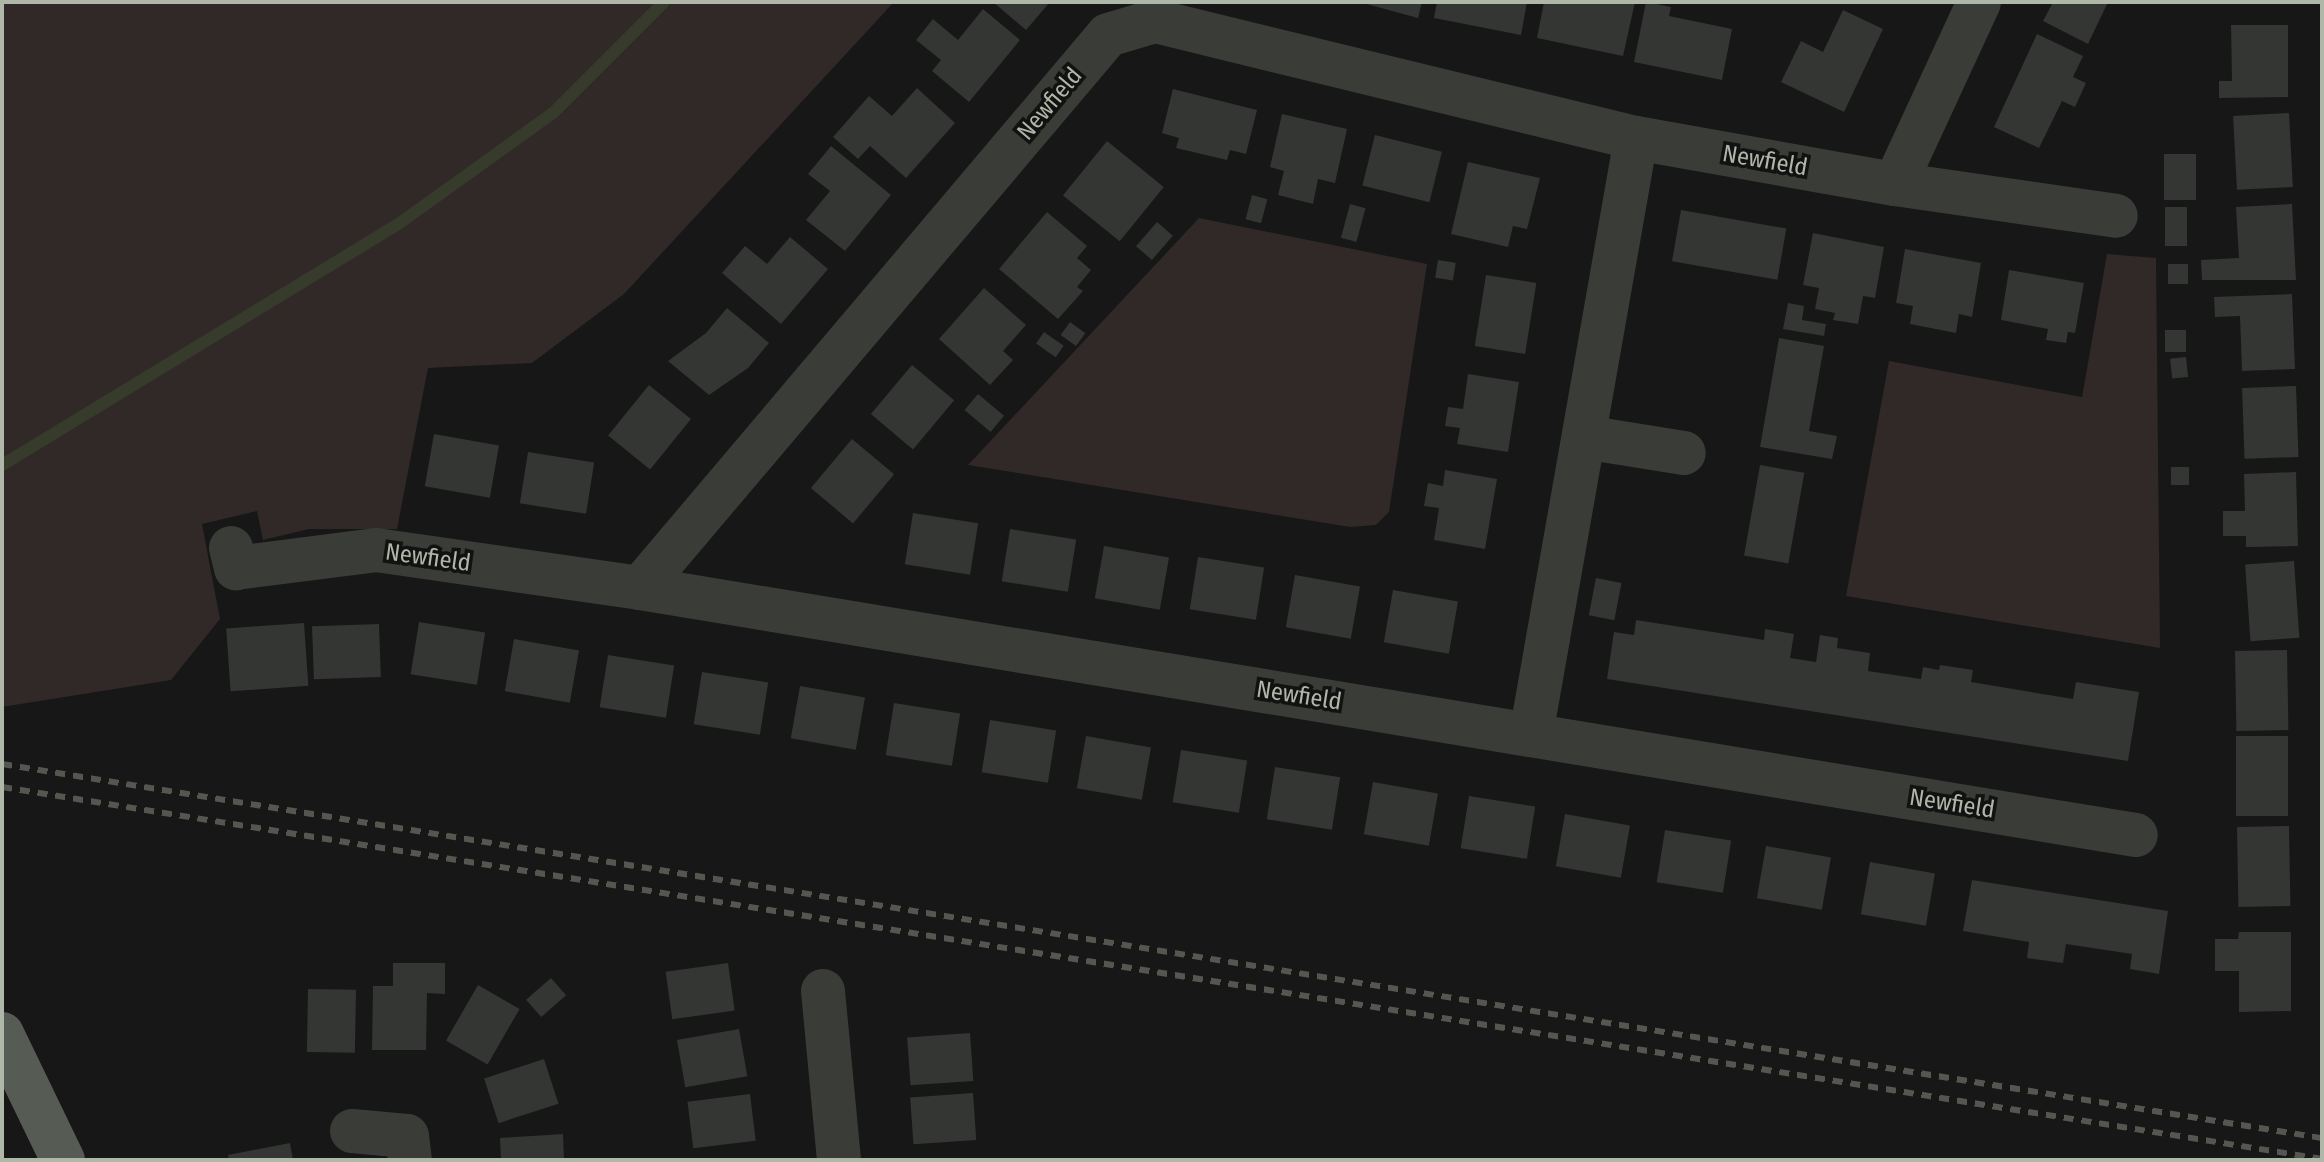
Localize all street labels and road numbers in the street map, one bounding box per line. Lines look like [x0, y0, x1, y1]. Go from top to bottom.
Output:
street label: Newfield [1011, 62, 1089, 146]
street label: Newfield [1720, 139, 1810, 183]
street label: Newfield [384, 538, 472, 578]
street label: Newfield [1254, 675, 1344, 717]
street label: Newfield [1907, 783, 1997, 825]

